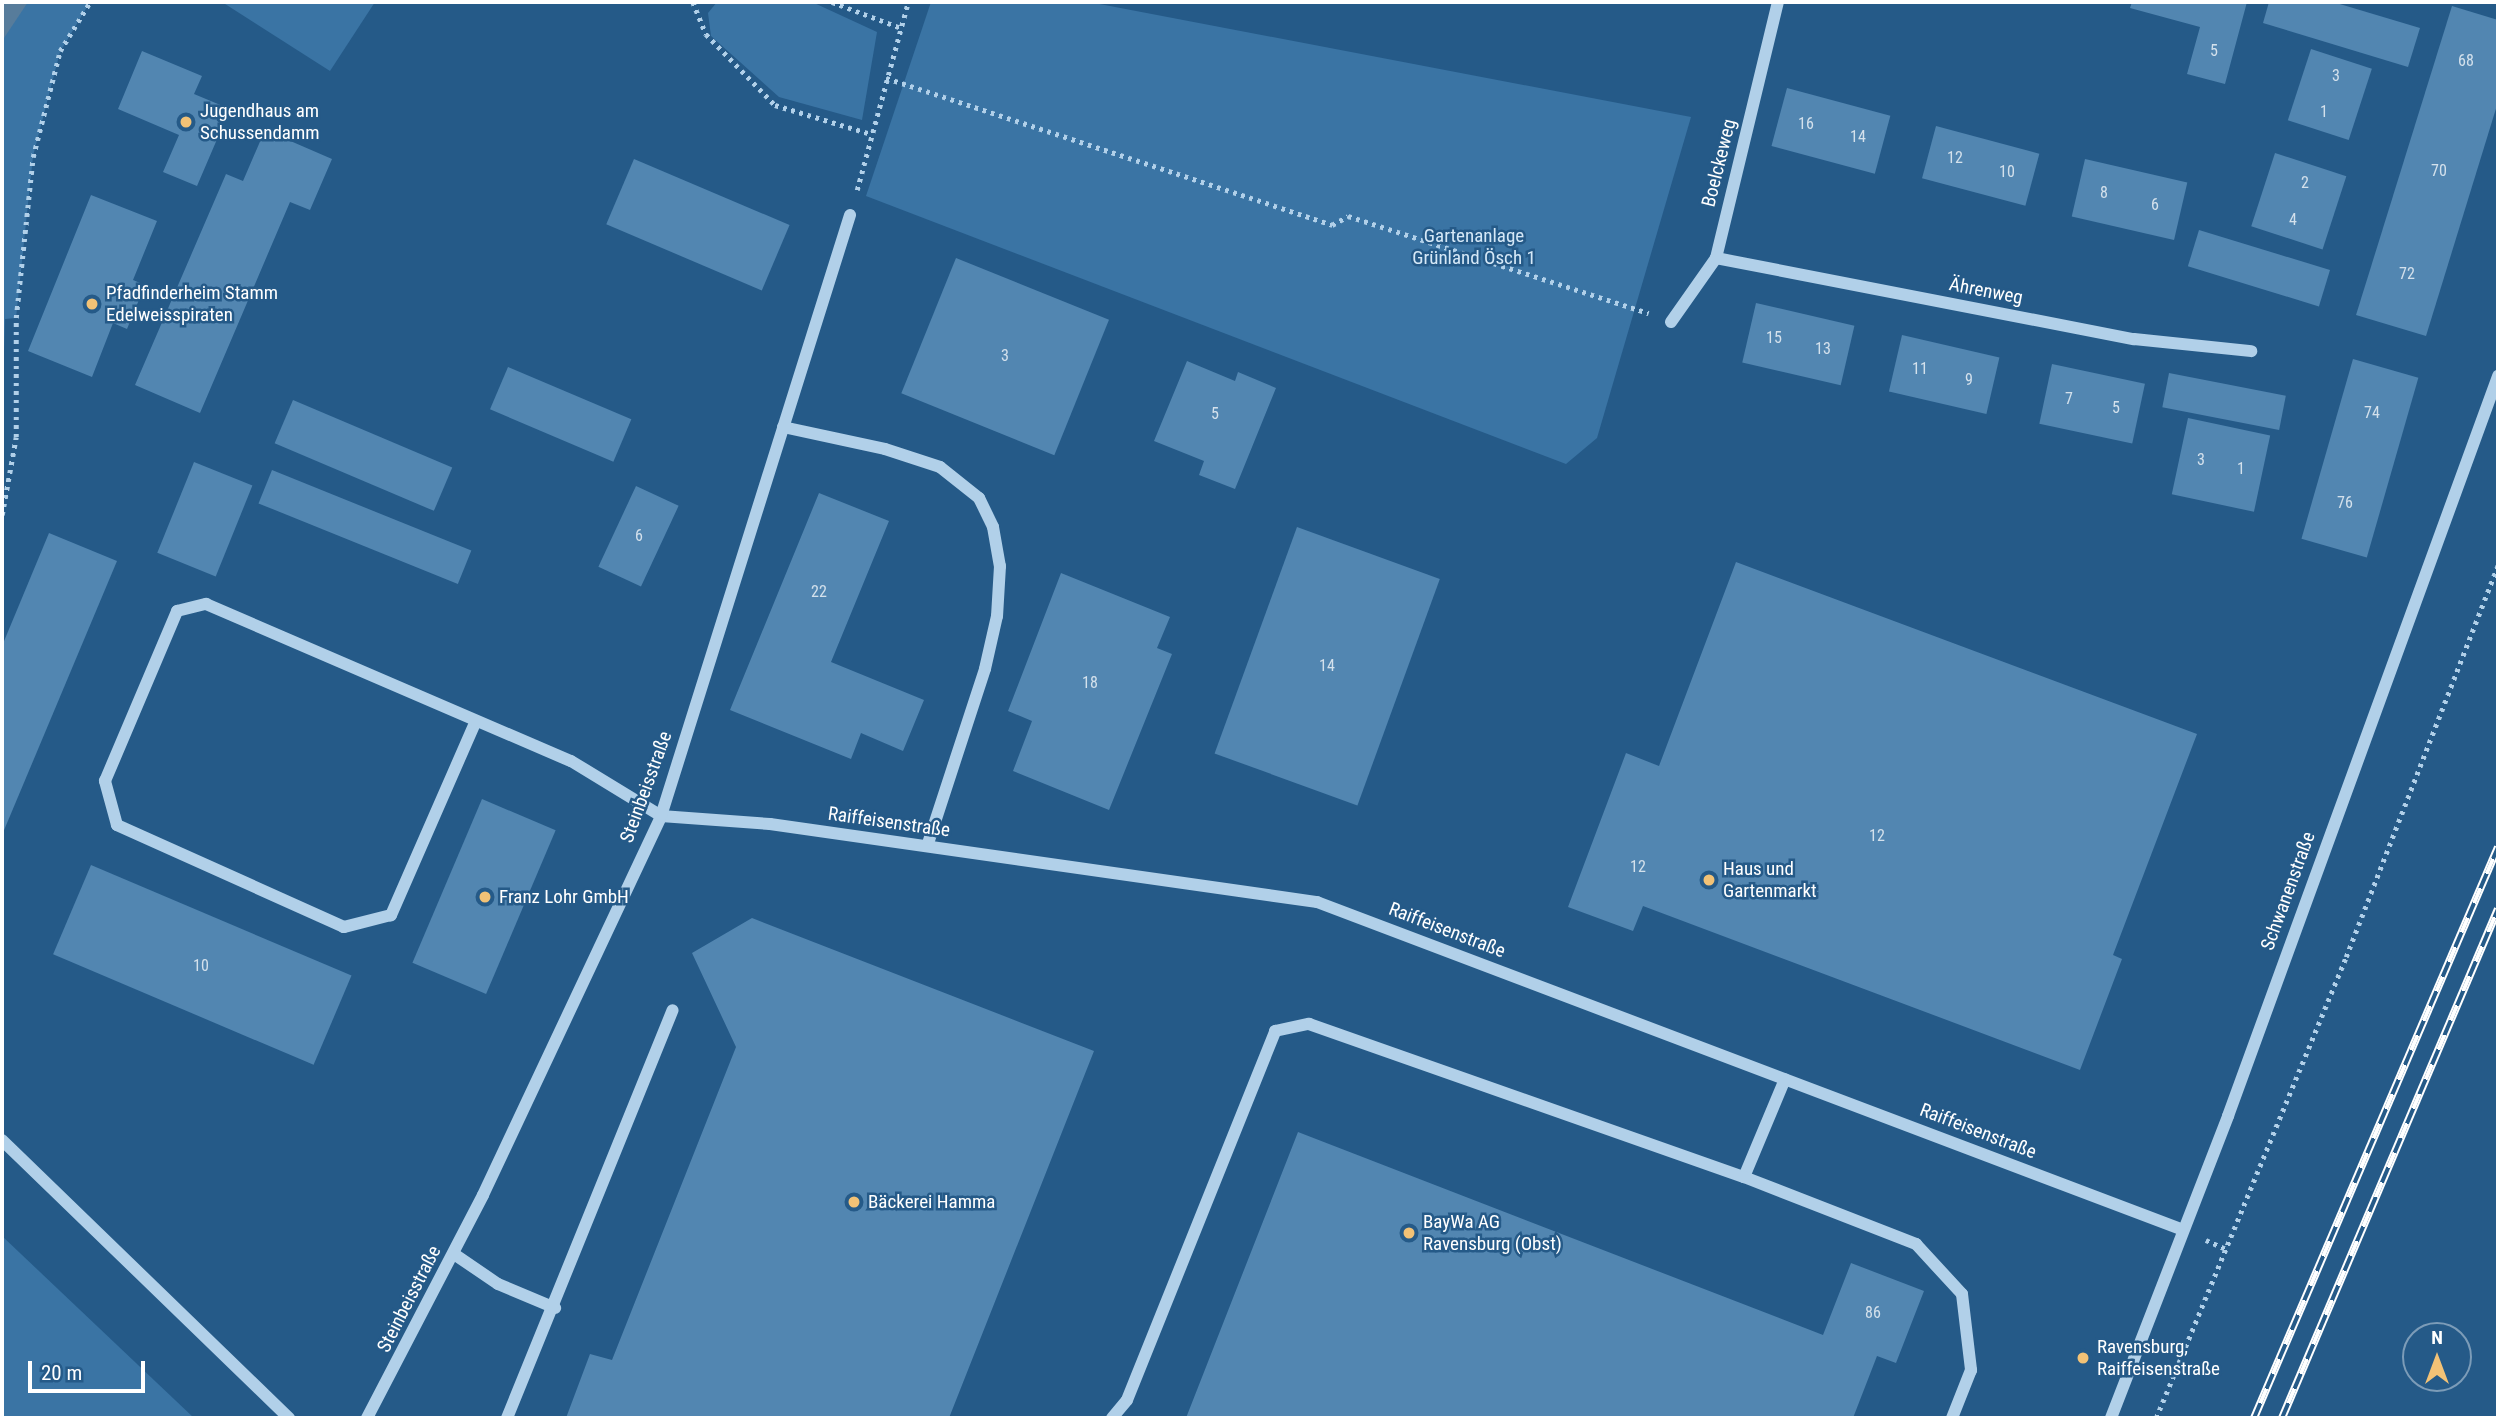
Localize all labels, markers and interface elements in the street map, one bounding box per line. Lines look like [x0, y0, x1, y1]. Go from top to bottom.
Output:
house number: 5 [2210, 41, 2218, 61]
house number: 68 [2458, 51, 2474, 71]
house number: 3 [2332, 66, 2340, 86]
place label: Jugendhaus am Schussendamm [200, 100, 320, 144]
house number: 1 [2320, 102, 2328, 122]
marker: Jugendhaus am Schussendamm [178, 114, 194, 130]
house number: 16 [1798, 114, 1814, 134]
street label: Boelckeweg [1697, 117, 1741, 209]
house number: 14 [1850, 127, 1866, 147]
house number: 12 [1947, 148, 1963, 168]
house number: 70 [2431, 161, 2447, 181]
house number: 10 [1999, 162, 2015, 182]
house number: 2 [2301, 173, 2309, 193]
house number: 8 [2100, 183, 2108, 203]
house number: 6 [2151, 195, 2159, 215]
house number: 4 [2289, 210, 2297, 230]
park label: Gartenanlage Grünland Ösch 1 [1412, 225, 1536, 269]
house number: 72 [2399, 264, 2415, 284]
street label: Ährenweg [1947, 273, 2025, 309]
place label: Pfadfinderheim Stamm Edelweisspiraten [106, 282, 278, 326]
marker: Pfadfinderheim Stamm Edelweisspiraten [84, 296, 100, 312]
house number: 15 [1766, 328, 1782, 348]
house number: 13 [1815, 339, 1831, 359]
house number: 3 [1001, 346, 1009, 366]
house number: 11 [1912, 359, 1928, 379]
house number: 9 [1965, 370, 1973, 390]
house number: 7 [2065, 389, 2073, 409]
house number: 5 [2112, 398, 2120, 418]
house number: 74 [2364, 403, 2380, 423]
house number: 5 [1211, 404, 1219, 424]
house number: 3 [2197, 450, 2205, 470]
house number: 1 [2237, 459, 2245, 479]
house number: 76 [2337, 493, 2353, 513]
house number: 6 [635, 526, 643, 546]
house number: 22 [811, 582, 827, 602]
house number: 14 [1319, 656, 1335, 676]
house number: 18 [1082, 673, 1098, 693]
street label: Steinbeisstraße [615, 728, 677, 846]
street label: Raiffeisenstraße [827, 802, 951, 842]
house number: 12 [1869, 826, 1885, 846]
street label: Schwanenstraße [2256, 829, 2320, 953]
house number: 12 [1630, 857, 1646, 877]
place label: Haus und Gartenmarkt [1723, 858, 1817, 902]
marker: Haus und Gartenmarkt [1701, 872, 1717, 888]
place label: Franz Lohr GmbH [499, 886, 629, 908]
marker: Franz Lohr GmbH [477, 889, 493, 905]
street label: Raiffeisenstraße [1385, 897, 1509, 963]
house number: 10 [193, 956, 209, 976]
street label: Raiffeisenstraße [1916, 1098, 2040, 1164]
place label: Bäckerei Hamma [868, 1191, 995, 1213]
marker: Bäckerei Hamma [846, 1194, 862, 1210]
place label: BayWa AG Ravensburg (Obst) [1423, 1211, 1562, 1255]
marker: BayWa AG Ravensburg (Obst) [1401, 1225, 1417, 1241]
street label: Steinbeisstraße [372, 1242, 446, 1356]
house number: 86 [1865, 1303, 1881, 1323]
north arrow [2402, 1322, 2472, 1392]
text: N [2431, 1326, 2443, 1349]
place label: Ravensburg, Raiffeisenstraße [2097, 1336, 2220, 1380]
scale bar [32, 1346, 149, 1390]
marker: Ravensburg, Raiffeisenstraße [2075, 1350, 2091, 1366]
text: 20 m [41, 1361, 82, 1385]

